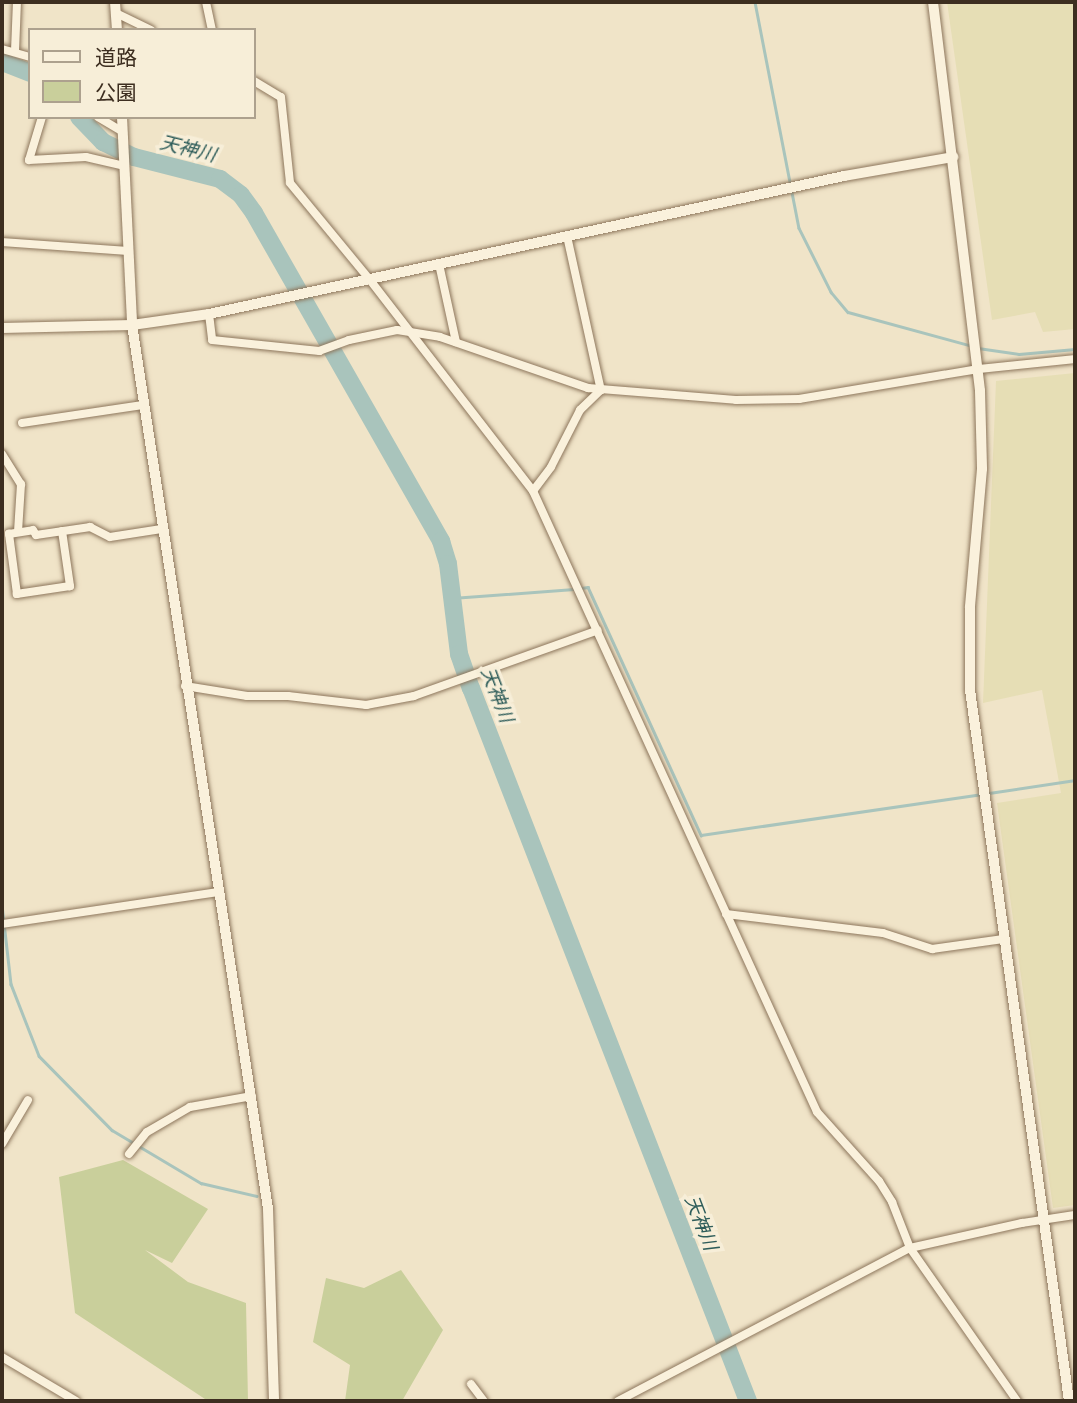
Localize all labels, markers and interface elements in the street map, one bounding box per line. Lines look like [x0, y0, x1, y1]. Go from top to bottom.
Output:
legend [28, 28, 256, 119]
text: 道路 [95, 43, 137, 72]
text: 公園 [95, 78, 137, 107]
water label: 天神川 [158, 131, 218, 167]
water label: 天神川 [476, 664, 518, 726]
water label: 天神川 [680, 1192, 722, 1254]

